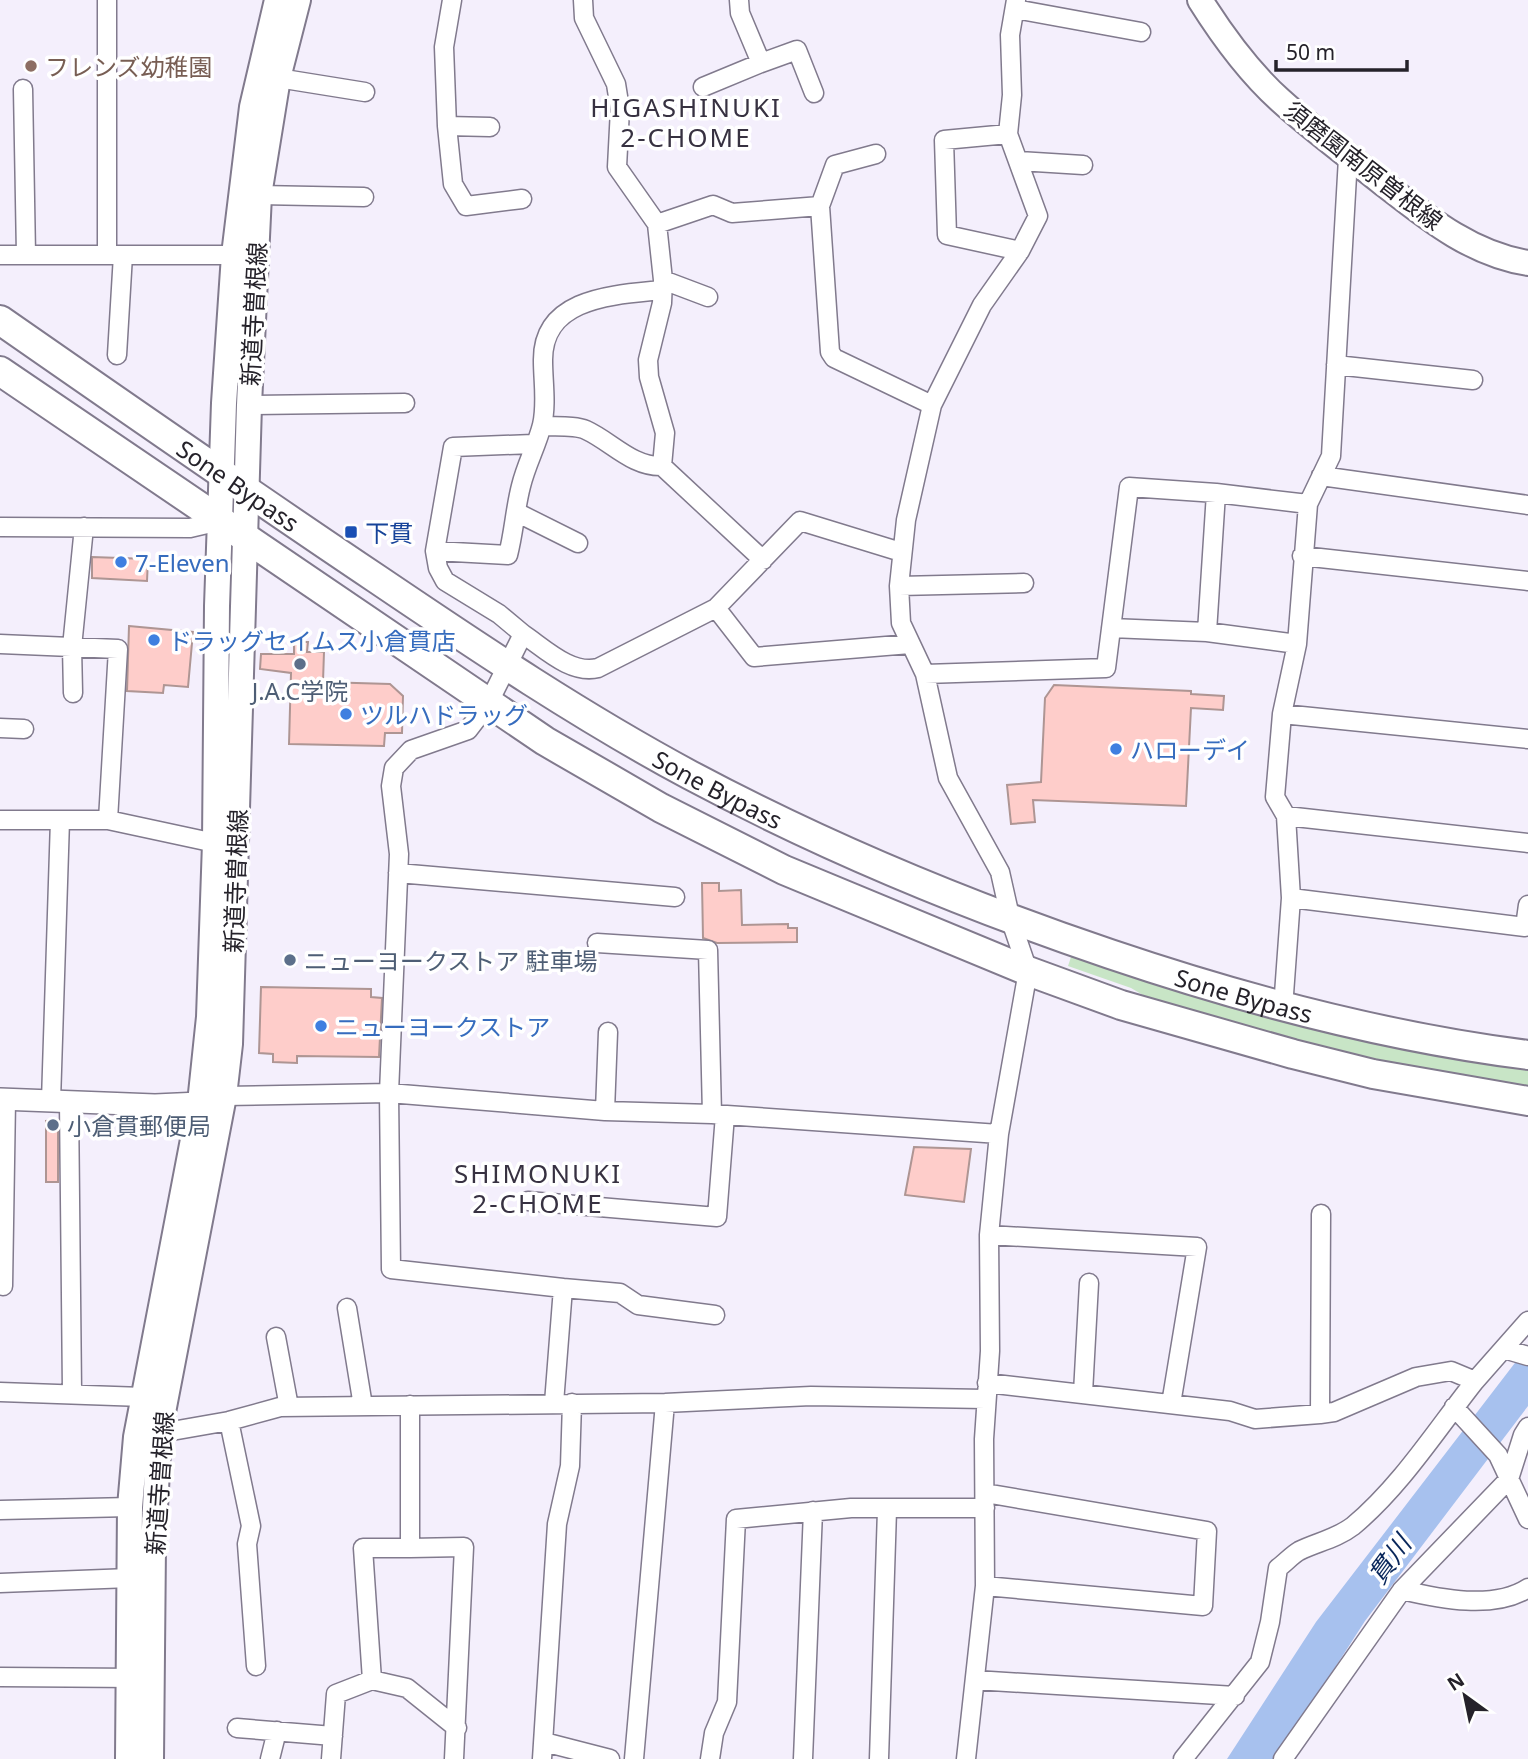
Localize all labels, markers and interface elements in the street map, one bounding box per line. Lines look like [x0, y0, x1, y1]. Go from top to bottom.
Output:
scale bar [1276, 28, 1407, 72]
text: 50 m [1286, 38, 1335, 66]
place label: フレンズ幼稚園 [45, 50, 213, 83]
marker: フレンズ幼稚園 [23, 58, 39, 74]
district label: HIGASHINUKI 2-CHOME [590, 89, 782, 155]
street label: 須磨園南原曽根線 [1278, 93, 1450, 237]
street label: 新道寺曽根線 [233, 241, 273, 387]
street label: Sone Bypass [171, 431, 306, 539]
place label: 下貫 [365, 516, 413, 549]
marker: 下貫 [343, 524, 359, 540]
place label: 7-Eleven [135, 546, 230, 579]
marker: 7-Eleven [113, 554, 129, 570]
place label: ドラッグセイムス小倉貫店 [168, 624, 456, 657]
marker: ドラッグセイムス小倉貫店 [146, 632, 162, 648]
marker: J.A.C学院 [292, 656, 308, 672]
place label: J.A.C学院 [250, 674, 348, 707]
place label: ツルハドラッグ [360, 698, 528, 731]
marker: ツルハドラッグ [338, 706, 354, 722]
place label: ハローデイ [1130, 733, 1250, 766]
marker: ハローデイ [1108, 741, 1124, 757]
street label: Sone Bypass [647, 742, 788, 836]
street label: 新道寺曽根線 [216, 808, 254, 954]
place label: ニューヨークストア 駐車場 [304, 944, 598, 977]
marker: ニューヨークストア 駐車場 [282, 952, 298, 968]
street label: Sone Bypass [1171, 960, 1316, 1030]
place label: ニューヨークストア [335, 1010, 550, 1043]
marker: ニューヨークストア [313, 1018, 329, 1034]
place label: 小倉貫郵便局 [67, 1109, 211, 1142]
marker: 小倉貫郵便局 [45, 1117, 61, 1133]
district label: SHIMONUKI 2-CHOME [454, 1155, 622, 1221]
street label: 新道寺曽根線 [138, 1410, 180, 1556]
water label: 貫川 [1359, 1525, 1421, 1591]
north arrow [1430, 1661, 1500, 1731]
text: N [1442, 1667, 1469, 1697]

